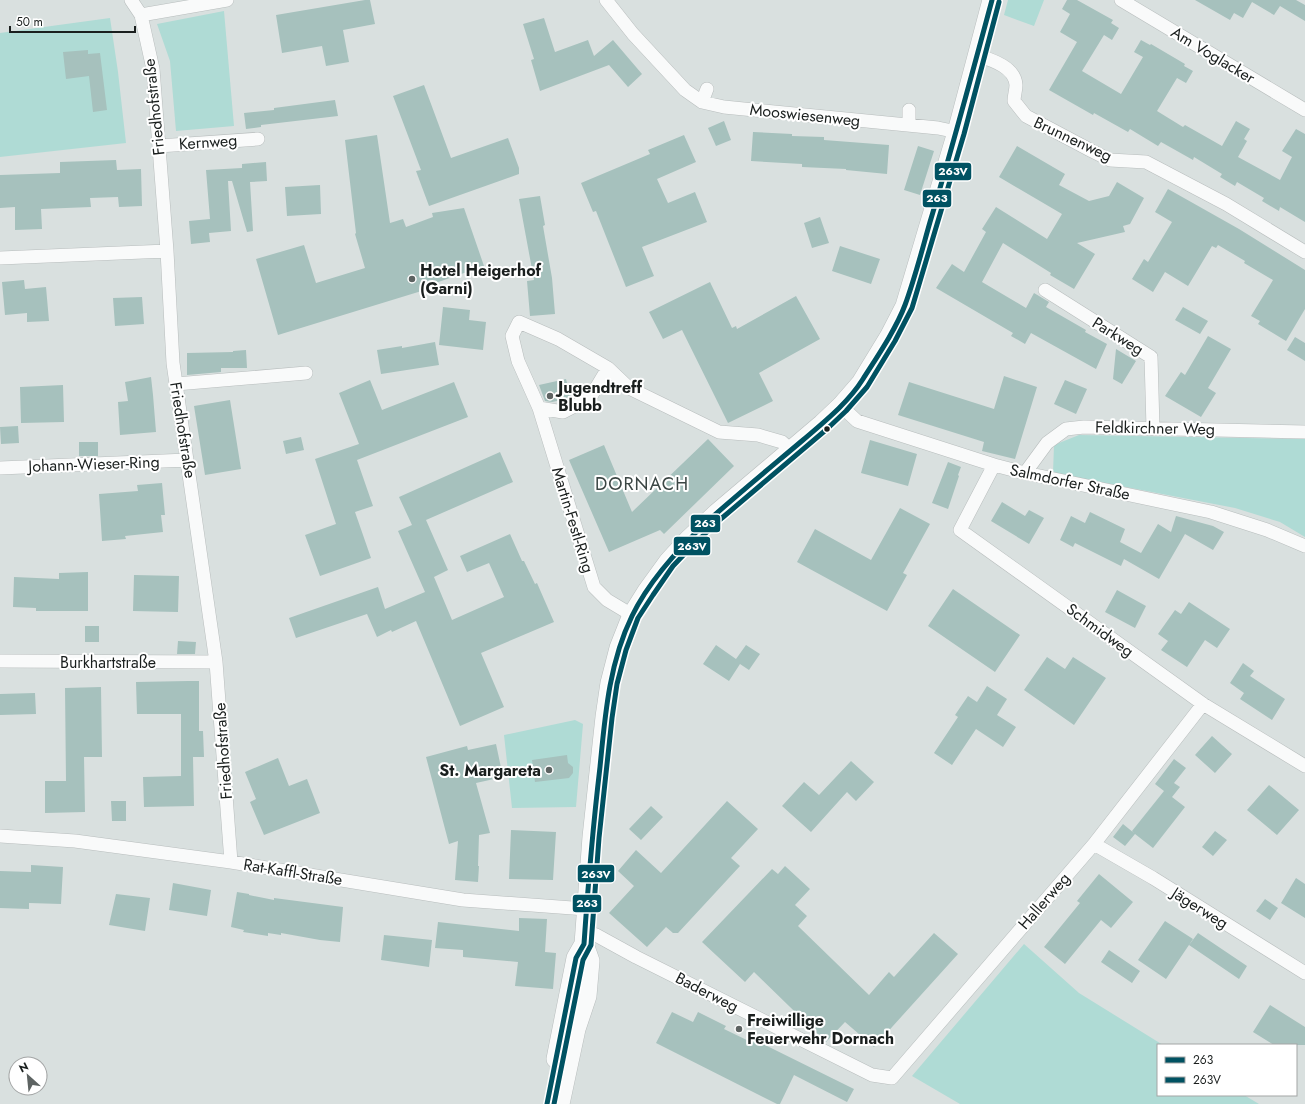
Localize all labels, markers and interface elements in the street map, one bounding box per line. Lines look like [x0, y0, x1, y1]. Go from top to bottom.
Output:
scale bar [10, 8, 135, 34]
text: 50 m [16, 13, 43, 31]
street label: Am Voglacker [1167, 21, 1260, 89]
street label: Friedhofstraße [137, 57, 171, 157]
street label: Mooswiesenweg [749, 98, 861, 132]
street label: Brunnenweg [1030, 111, 1116, 167]
street label: Kernweg [178, 128, 238, 156]
line badge: 263V [934, 162, 972, 181]
text: 263V [938, 163, 969, 179]
line badge: 263 [922, 189, 952, 208]
text: 263 [926, 190, 948, 206]
place label: Hotel Heigerhof (Garni) [420, 259, 543, 300]
marker: Hotel Heigerhof (Garni) [407, 274, 417, 284]
street label: Parkweg [1088, 311, 1148, 361]
place label: Jugendtreff Blubb [555, 376, 644, 417]
street label: Friedhofstraße [164, 380, 202, 480]
marker: Jugendtreff Blubb [545, 391, 555, 401]
street label: Feldkirchner Weg [1095, 415, 1215, 441]
unlabelled marker [822, 424, 832, 434]
street label: Johann-Wieser-Ring [26, 450, 160, 478]
street label: Salmdorfer Straße [1008, 458, 1132, 506]
street label: Martin-Festl-Ring [546, 464, 600, 576]
district label: DORNACH [595, 471, 689, 497]
line badge: 263 [690, 514, 721, 533]
text: 263 [694, 515, 716, 531]
line badge: 263V [673, 536, 711, 556]
text: 263V [677, 538, 708, 554]
street label: Schmidweg [1061, 598, 1139, 662]
street label: Burkhartstraße [60, 651, 156, 674]
street label: Friedhofstraße [208, 702, 238, 800]
place label: St. Margareta [439, 759, 541, 782]
marker: St. Margareta [544, 765, 554, 775]
street label: Rat-Kaffl-Straße [242, 853, 344, 891]
line badge: 263V [577, 864, 615, 883]
text: 263V [581, 866, 612, 882]
street label: Hallerweg [1013, 868, 1075, 934]
street label: Jägerweg [1166, 881, 1233, 934]
line badge: 263 [572, 894, 602, 913]
text: 263 [576, 895, 598, 911]
street label: Baderweg [672, 966, 742, 1018]
place label: Freiwillige Feuerwehr Dornach [747, 1009, 894, 1050]
marker: Freiwillige Feuerwehr Dornach [734, 1024, 744, 1034]
legend [1157, 1044, 1297, 1096]
text: 263 [1193, 1051, 1214, 1069]
north arrow [8, 1056, 48, 1096]
text: N [16, 1058, 31, 1076]
text: 263V [1193, 1071, 1221, 1089]

